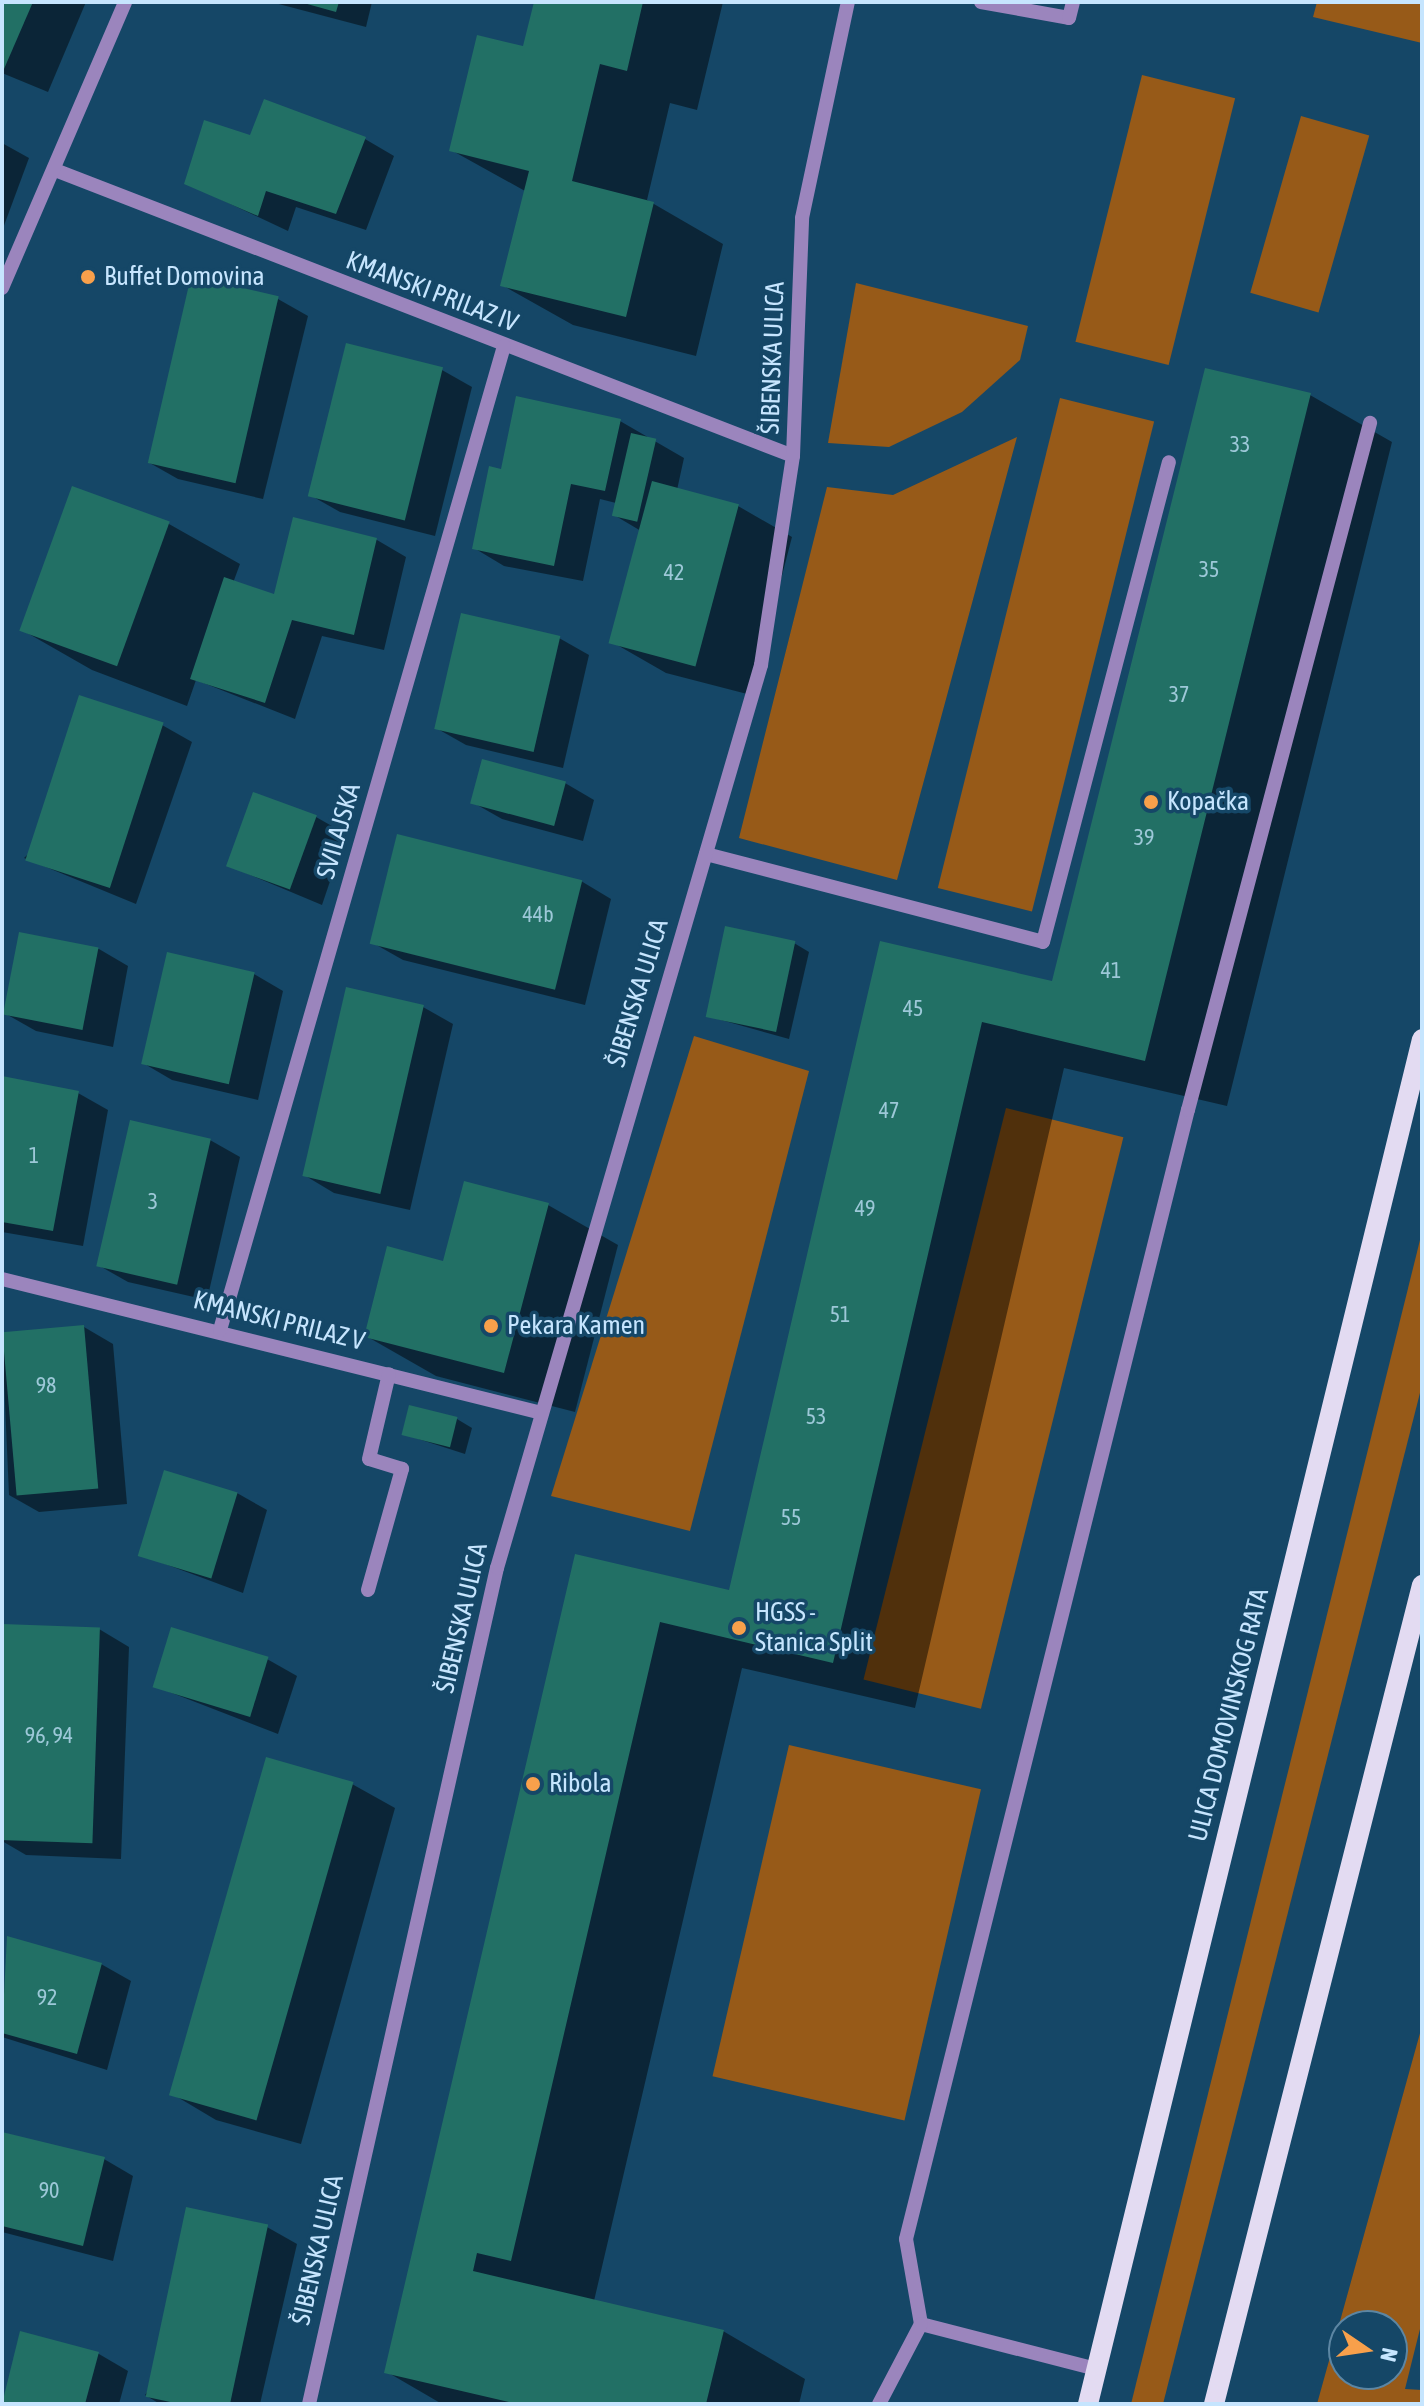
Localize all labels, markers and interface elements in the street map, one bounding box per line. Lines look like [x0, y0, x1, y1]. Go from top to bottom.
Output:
street label: KMANSKI PRILAZ IV [342, 245, 522, 339]
place label: Buffet Domovina [104, 261, 265, 293]
marker: Buffet Domovina [79, 268, 97, 286]
street label: ŠIBENSKA ULICA [755, 281, 791, 435]
house number: 33 [1230, 432, 1250, 458]
house number: 35 [1199, 557, 1219, 583]
house number: 42 [664, 560, 684, 586]
house number: 37 [1169, 682, 1189, 708]
street label: SVILAJSKA [311, 780, 367, 882]
place label: Kopačka [1167, 786, 1249, 818]
marker: Kopačka [1142, 793, 1160, 811]
house number: 39 [1134, 825, 1154, 851]
house number: 44b [522, 902, 554, 928]
street label: ŠIBENSKA ULICA [601, 915, 675, 1071]
house number: 41 [1101, 958, 1121, 984]
house number: 45 [903, 996, 923, 1022]
house number: 47 [879, 1098, 899, 1124]
house number: 1 [29, 1143, 39, 1169]
house number: 3 [148, 1189, 158, 1215]
house number: 49 [855, 1196, 875, 1222]
street label: KMANSKI PRILAZ V [190, 1285, 368, 1357]
house number: 51 [830, 1302, 850, 1328]
place label: Pekara Kamen [507, 1310, 645, 1342]
marker: Pekara Kamen [482, 1317, 500, 1335]
house number: 98 [36, 1373, 56, 1399]
house number: 53 [806, 1404, 826, 1430]
house number: 55 [781, 1505, 801, 1531]
street label: ŠIBENSKA ULICA [430, 1540, 494, 1696]
street label: ULICA DOMOVINSKOG RATA [1182, 1585, 1276, 1845]
place label: HGSS - Stanica Split [755, 1597, 873, 1658]
marker: HGSS - Stanica Split [730, 1619, 748, 1637]
house number: 96, 94 [25, 1723, 73, 1749]
place label: Ribola [549, 1768, 612, 1800]
marker: Ribola [524, 1775, 542, 1793]
house number: 92 [37, 1985, 57, 2011]
street label: ŠIBENSKA ULICA [286, 2172, 350, 2328]
house number: 90 [39, 2178, 59, 2204]
north arrow [1328, 2310, 1408, 2390]
text: N [1375, 2346, 1404, 2364]

